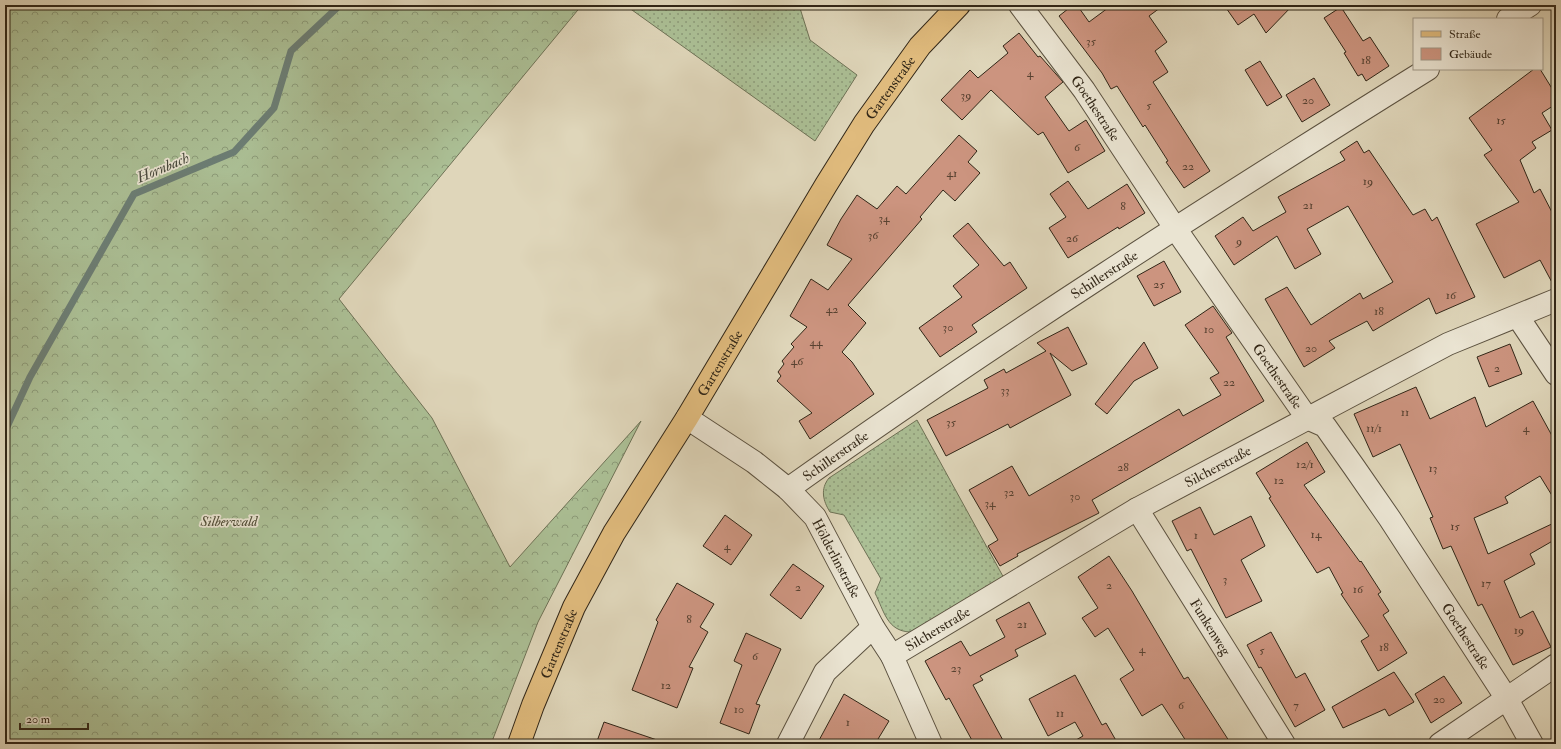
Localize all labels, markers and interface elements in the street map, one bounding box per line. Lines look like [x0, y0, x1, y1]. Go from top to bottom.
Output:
legend [1413, 18, 1543, 70]
text: Straße [1449, 27, 1480, 42]
house number: 35 [1086, 34, 1097, 49]
text: Gebäude [1449, 47, 1492, 62]
street label: Gartenstraße [862, 52, 919, 123]
house number: 18 [1361, 53, 1371, 68]
house number: 4 [1027, 66, 1034, 81]
street label: Goethestraße [1067, 72, 1124, 145]
house number: 39 [961, 88, 971, 103]
house number: 20 [1302, 93, 1314, 108]
house number: 5 [1146, 98, 1152, 113]
house number: 15 [1496, 113, 1506, 128]
house number: 6 [1074, 140, 1081, 155]
water label: Hornbach [133, 148, 192, 188]
house number: 22 [1182, 159, 1194, 174]
house number: 41 [947, 166, 957, 181]
house number: 19 [1363, 174, 1373, 189]
house number: 21 [1303, 198, 1313, 213]
house number: 8 [1120, 199, 1126, 214]
house number: 34 [878, 211, 890, 226]
house number: 36 [868, 228, 879, 243]
house number: 26 [1066, 231, 1079, 246]
house number: 9 [1235, 234, 1242, 249]
street label: Schillerstraße [1067, 246, 1141, 303]
house number: 25 [1153, 277, 1165, 292]
house number: 16 [1446, 288, 1457, 303]
house number: 42 [826, 302, 838, 317]
house number: 18 [1374, 304, 1384, 319]
house number: 30 [943, 320, 953, 335]
house number: 10 [1204, 322, 1214, 337]
street label: Gartenstraße [693, 327, 746, 399]
house number: 44 [810, 335, 823, 350]
street label: Goethestraße [1249, 340, 1307, 412]
house number: 20 [1305, 341, 1317, 356]
house number: 46 [791, 354, 804, 369]
house number: 2 [1494, 361, 1500, 376]
house number: 22 [1223, 375, 1235, 390]
house number: 33 [1000, 383, 1010, 398]
house number: 11 [1401, 405, 1409, 420]
house number: 35 [946, 415, 957, 430]
house number: 11/1 [1366, 421, 1382, 436]
house number: 4 [1523, 421, 1530, 436]
street label: Schillerstraße [799, 427, 872, 485]
street label: Silcherstraße [1181, 442, 1254, 491]
house number: 12/1 [1296, 457, 1314, 472]
house number: 28 [1117, 460, 1129, 475]
house number: 13 [1429, 461, 1437, 476]
house number: 12 [1274, 473, 1284, 488]
house number: 32 [1004, 485, 1014, 500]
house number: 30 [1070, 489, 1080, 504]
house number: 34 [984, 496, 996, 511]
park label: Silberwald [200, 513, 259, 530]
street label: Hölderlinstraße [809, 515, 865, 601]
house number: 15 [1450, 519, 1460, 534]
house number: 14 [1311, 527, 1322, 542]
house number: 1 [1194, 528, 1198, 543]
house number: 4 [724, 539, 731, 554]
house number: 3 [1223, 572, 1227, 587]
house number: 17 [1481, 576, 1491, 591]
house number: 2 [1106, 578, 1112, 593]
house number: 2 [795, 580, 801, 595]
house number: 16 [1353, 582, 1364, 597]
street label: Funkenweg [1187, 595, 1235, 659]
street label: Goethestraße [1438, 600, 1494, 673]
street label: Silcherstraße [902, 603, 973, 655]
street label: Gartenstraße [537, 606, 581, 681]
house number: 8 [686, 612, 692, 627]
house number: 21 [1017, 617, 1027, 632]
house number: 19 [1514, 623, 1524, 638]
house number: 18 [1379, 640, 1389, 655]
house number: 4 [1139, 642, 1146, 657]
house number: 5 [1259, 643, 1265, 658]
house number: 6 [752, 649, 759, 664]
house number: 23 [951, 661, 961, 676]
house number: 12 [661, 678, 671, 693]
house number: 20 [1433, 692, 1445, 707]
house number: 6 [1178, 698, 1185, 713]
house number: 7 [1293, 698, 1299, 713]
house number: 10 [734, 702, 744, 717]
scale bar [20, 705, 88, 731]
house number: 11 [1056, 706, 1064, 721]
text: 20 m [26, 712, 51, 727]
house number: 1 [846, 715, 850, 730]

